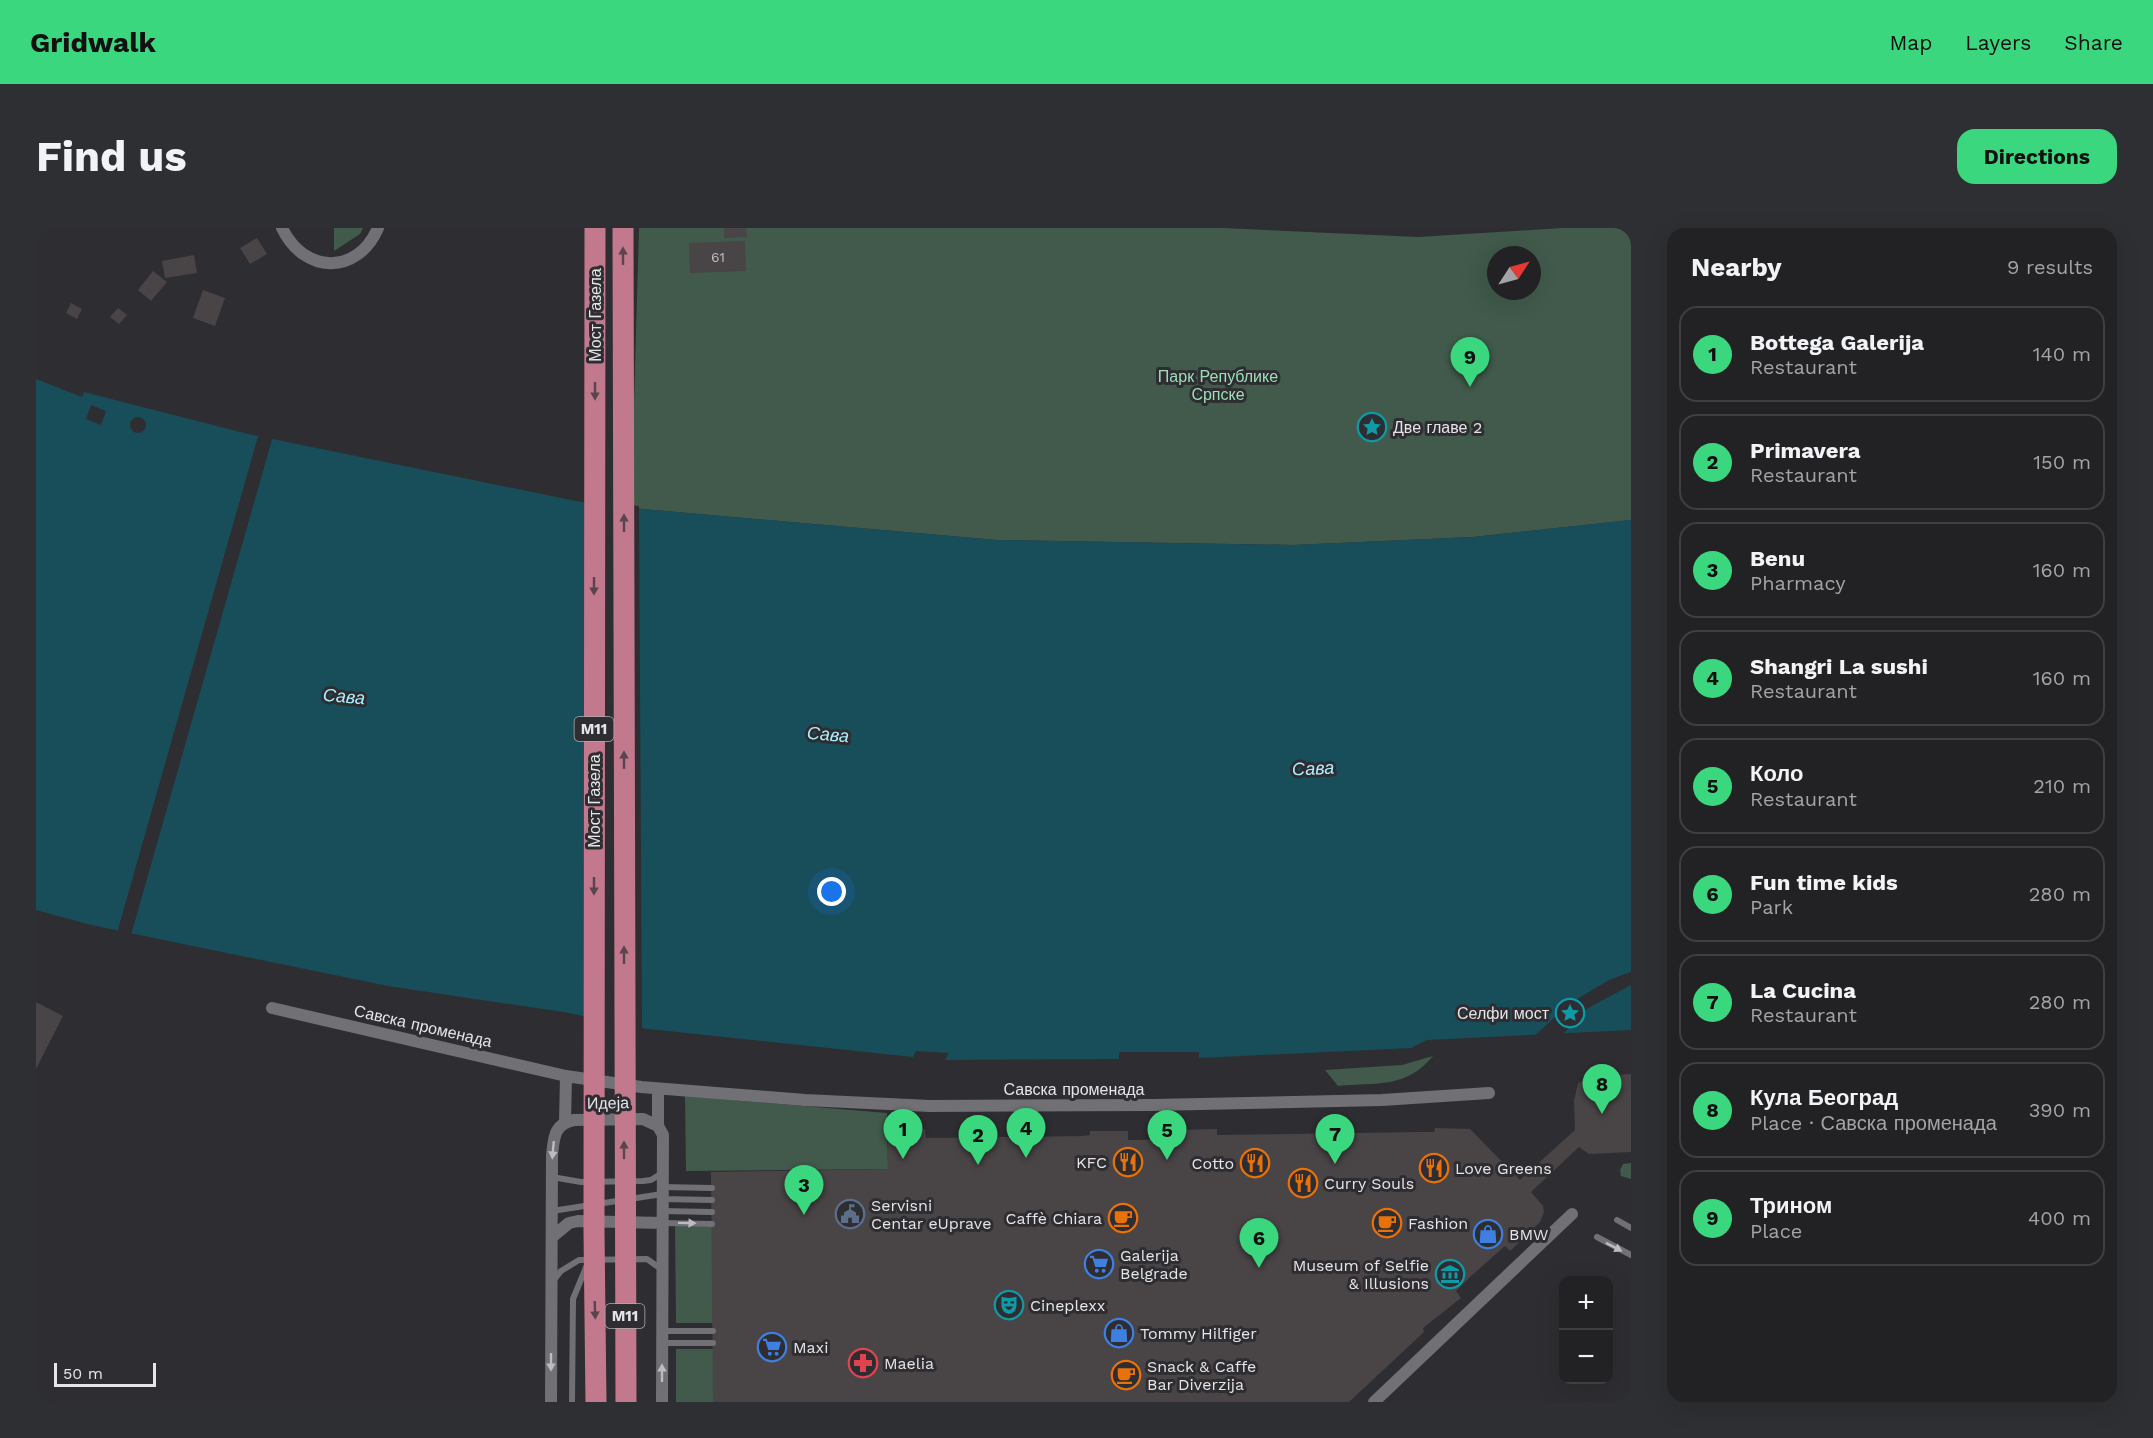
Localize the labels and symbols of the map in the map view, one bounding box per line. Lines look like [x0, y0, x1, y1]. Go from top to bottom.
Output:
north arrow [1487, 246, 1541, 300]
one-way arrow [618, 247, 628, 266]
house number: 61 [711, 249, 725, 265]
street label: Мост Газела [586, 268, 605, 362]
pin: 9 [1450, 338, 1490, 387]
park label: Парк Републике Српске [1158, 367, 1278, 404]
one-way arrow [590, 382, 600, 401]
place icon: Две главе 2 [1356, 411, 1388, 443]
place label: Две главе 2 [1393, 418, 1482, 437]
one-way arrow [619, 514, 629, 533]
one-way arrow [589, 577, 599, 596]
water label: Сава [322, 684, 366, 708]
road number: M11 [574, 717, 614, 741]
water label: Сава [806, 722, 850, 746]
one-way arrow [619, 751, 629, 770]
street label: Мост Газела [585, 754, 604, 848]
water label: Сава [1291, 756, 1335, 780]
one-way arrow [589, 877, 599, 896]
your location [817, 877, 846, 906]
one-way arrow [619, 946, 629, 965]
place icon: Селфи мост [1554, 997, 1586, 1029]
street label: Савска променада [352, 1001, 494, 1051]
place label: Селфи мост [1457, 1004, 1550, 1023]
pin: 8 [1582, 1064, 1622, 1114]
street label: Савска променада [1004, 1080, 1145, 1099]
street label: Идеја [587, 1093, 629, 1113]
pin: 4 [1006, 1108, 1046, 1158]
pin: 1 [884, 1110, 922, 1159]
pin: 5 [1148, 1110, 1186, 1160]
pin: 7 [1316, 1114, 1354, 1164]
pin: 2 [958, 1116, 998, 1165]
one-way arrow [548, 1141, 557, 1160]
one-way arrow [619, 1141, 629, 1160]
restaurant icon: KFC [1112, 1146, 1144, 1178]
restaurant icon: Cotto [1239, 1147, 1271, 1179]
restaurant icon: Love Greens [1418, 1152, 1450, 1184]
place label: KFC [1076, 1153, 1107, 1172]
place label: Cotto [1192, 1154, 1234, 1173]
place label: Love Greens [1455, 1159, 1552, 1178]
pin: 3 [784, 1166, 824, 1215]
restaurant icon: Curry Souls [1287, 1167, 1319, 1199]
place label: Curry Souls [1324, 1174, 1414, 1193]
place label: Servisni Centar eUprave [871, 1196, 991, 1233]
public building icon: Servisni Centar eUprave [834, 1198, 866, 1230]
cafe icon: Caffè Chiara [1107, 1202, 1139, 1234]
cafe icon: Fashion [1371, 1207, 1403, 1239]
place label: Caffè Chiara [1005, 1209, 1102, 1228]
place label: Fashion [1408, 1214, 1468, 1233]
one-way arrow [677, 1218, 696, 1228]
pin: 6 [1240, 1218, 1278, 1268]
shop icon: BMW [1472, 1218, 1504, 1250]
place label: BMW [1509, 1225, 1549, 1244]
one-way arrow [1605, 1242, 1622, 1251]
place label: Galerija Belgrade [1120, 1246, 1188, 1283]
supermarket icon: Galerija Belgrade [1083, 1248, 1115, 1280]
place label: Museum of Selfie & Illusions [1293, 1256, 1429, 1293]
museum icon: Museum of Selfie & Illusions [1434, 1258, 1466, 1290]
theatre icon: Cineplexx [993, 1289, 1025, 1321]
place label: Cineplexx [1030, 1296, 1105, 1315]
one-way arrow [591, 1301, 600, 1320]
road number: M11 [606, 1304, 644, 1328]
shop icon: Tommy Hilfiger [1103, 1317, 1135, 1349]
place label: Tommy Hilfiger [1140, 1324, 1257, 1343]
supermarket icon: Maxi [756, 1331, 788, 1363]
place label: Maxi [793, 1338, 828, 1357]
pharmacy icon: Maelia [847, 1347, 879, 1379]
one-way arrow [546, 1353, 556, 1372]
place label: Maelia [884, 1354, 934, 1373]
place label: Snack & Caffe Bar Diverzija [1147, 1357, 1256, 1394]
cafe icon: Snack & Caffe Bar Diverzija [1110, 1359, 1142, 1391]
scale bar [54, 1360, 156, 1388]
one-way arrow [657, 1363, 667, 1382]

